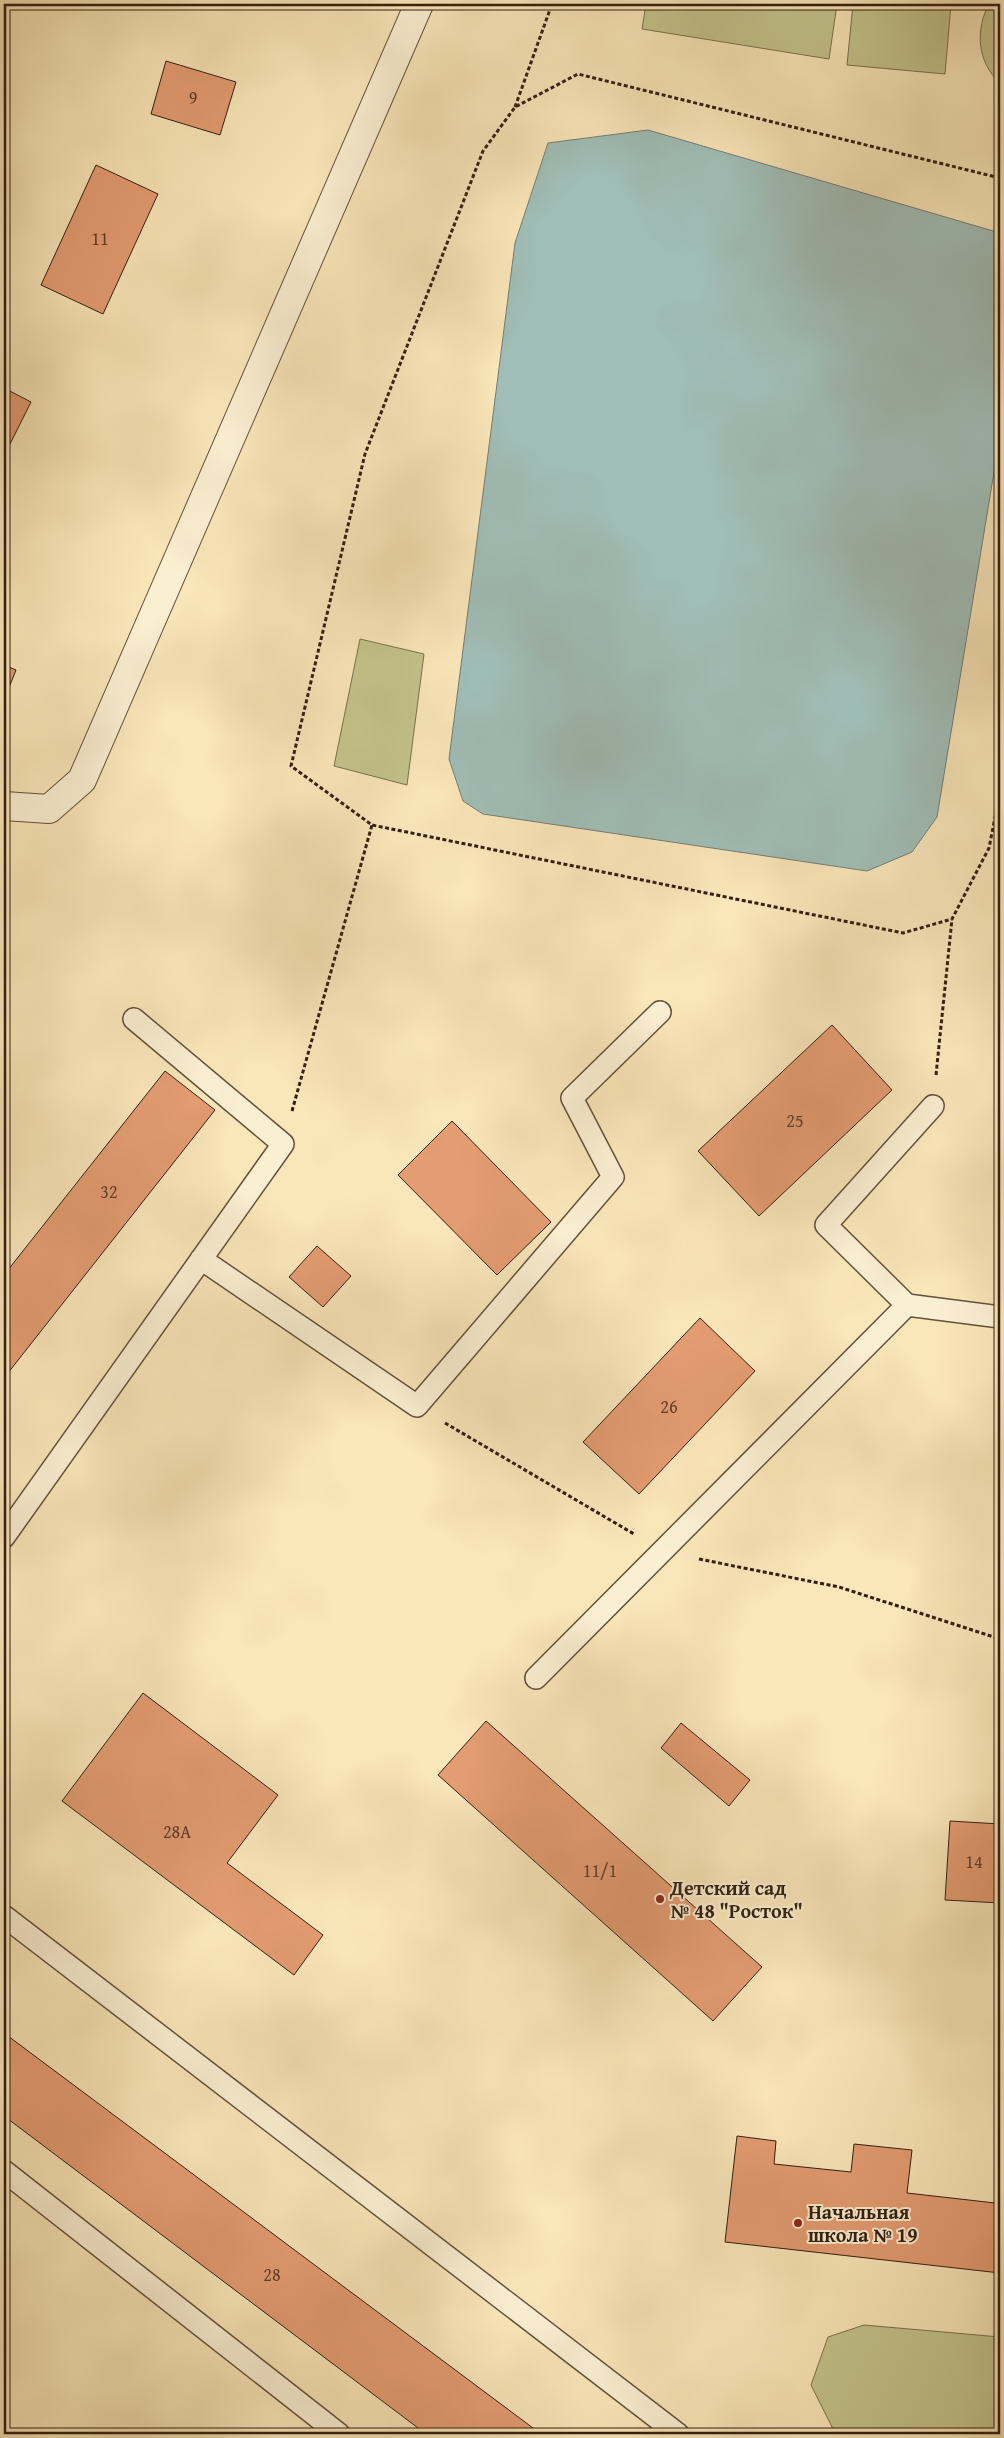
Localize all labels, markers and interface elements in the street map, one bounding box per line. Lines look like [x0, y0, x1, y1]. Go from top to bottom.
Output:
house number: 9 [189, 84, 197, 111]
house number: 11 [91, 225, 109, 252]
house number: 25 [786, 1107, 804, 1134]
house number: 32 [100, 1178, 118, 1205]
house number: 26 [660, 1393, 678, 1420]
house number: 28А [163, 1818, 191, 1845]
house number: 14 [965, 1848, 983, 1875]
house number: 11/1 [583, 1857, 617, 1884]
place label: Детский сад № 48 "Росток" [669, 1873, 803, 1925]
marker: Детский сад № 48 "Росток" [654, 1893, 666, 1905]
place label: Начальная школа № 19 [808, 2197, 918, 2249]
marker: Начальная школа № 19 [792, 2217, 804, 2229]
house number: 28 [263, 2261, 281, 2288]

